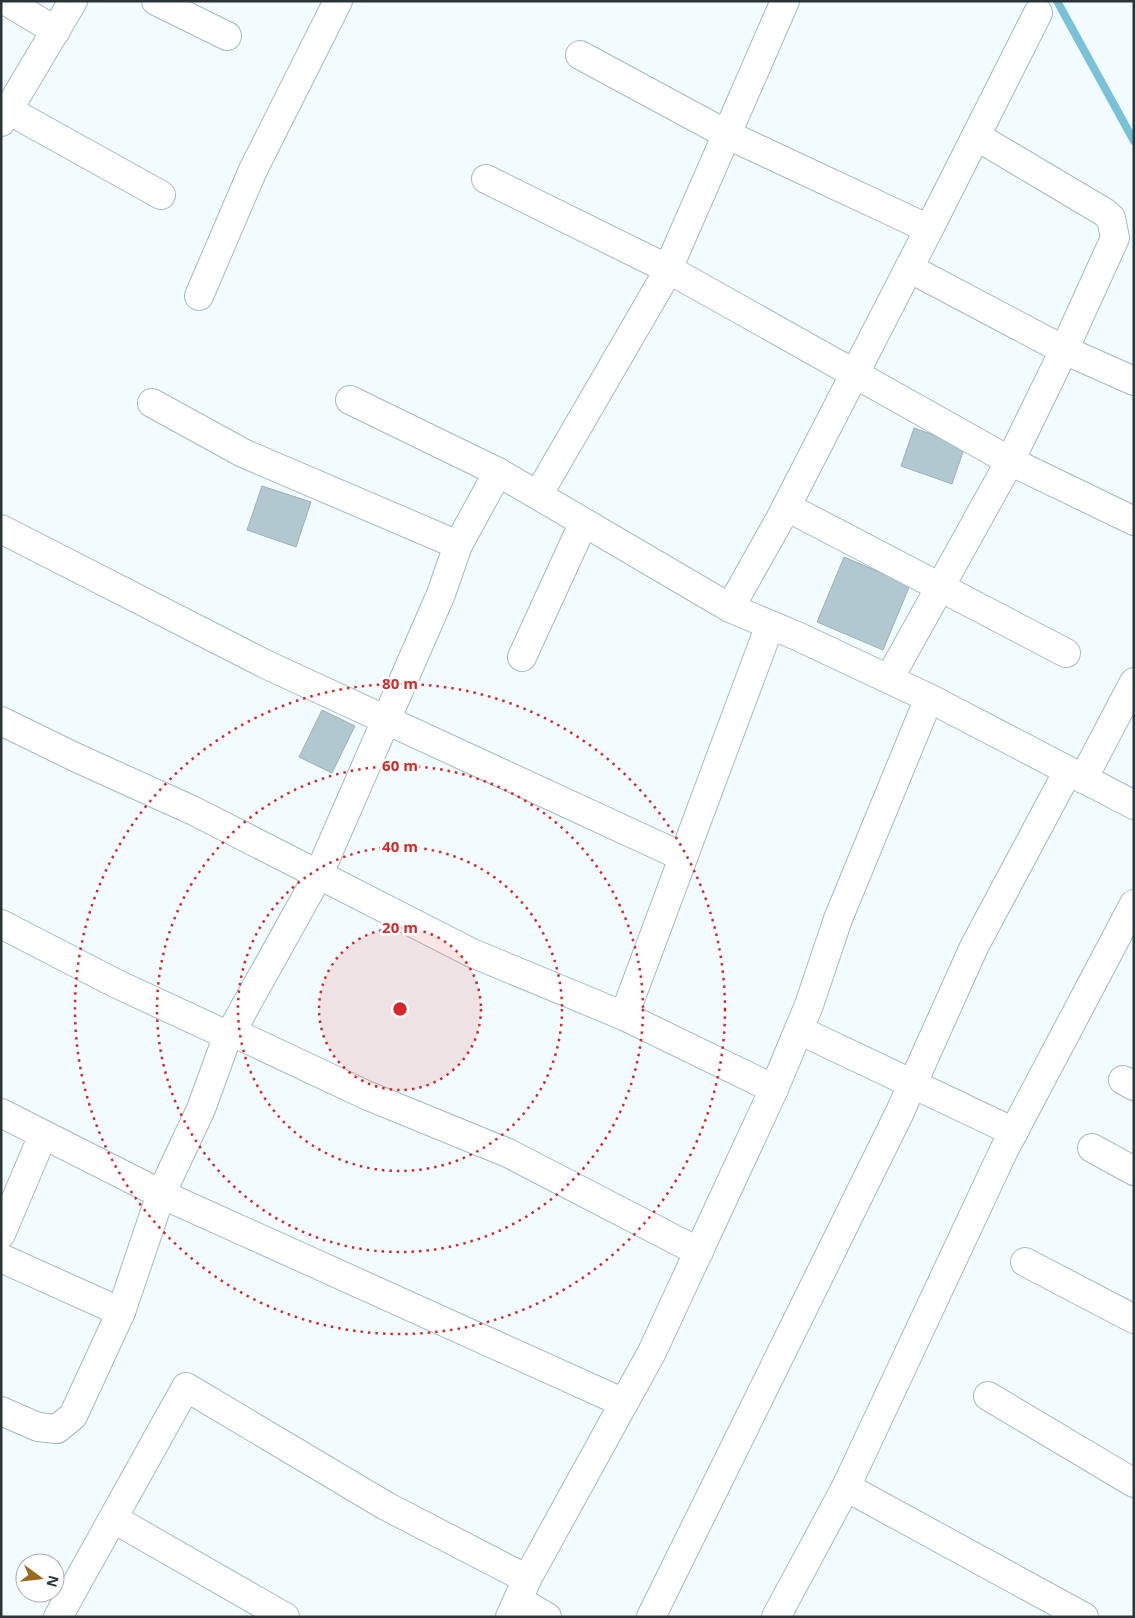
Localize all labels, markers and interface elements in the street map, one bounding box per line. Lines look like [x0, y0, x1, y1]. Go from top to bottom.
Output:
text: 80 m [382, 673, 418, 693]
text: 60 m [382, 755, 418, 775]
text: 40 m [382, 836, 418, 856]
text: 20 m [382, 917, 418, 937]
centre of rings [391, 1000, 409, 1018]
north arrow [15, 1553, 65, 1603]
text: N [42, 1574, 64, 1589]

